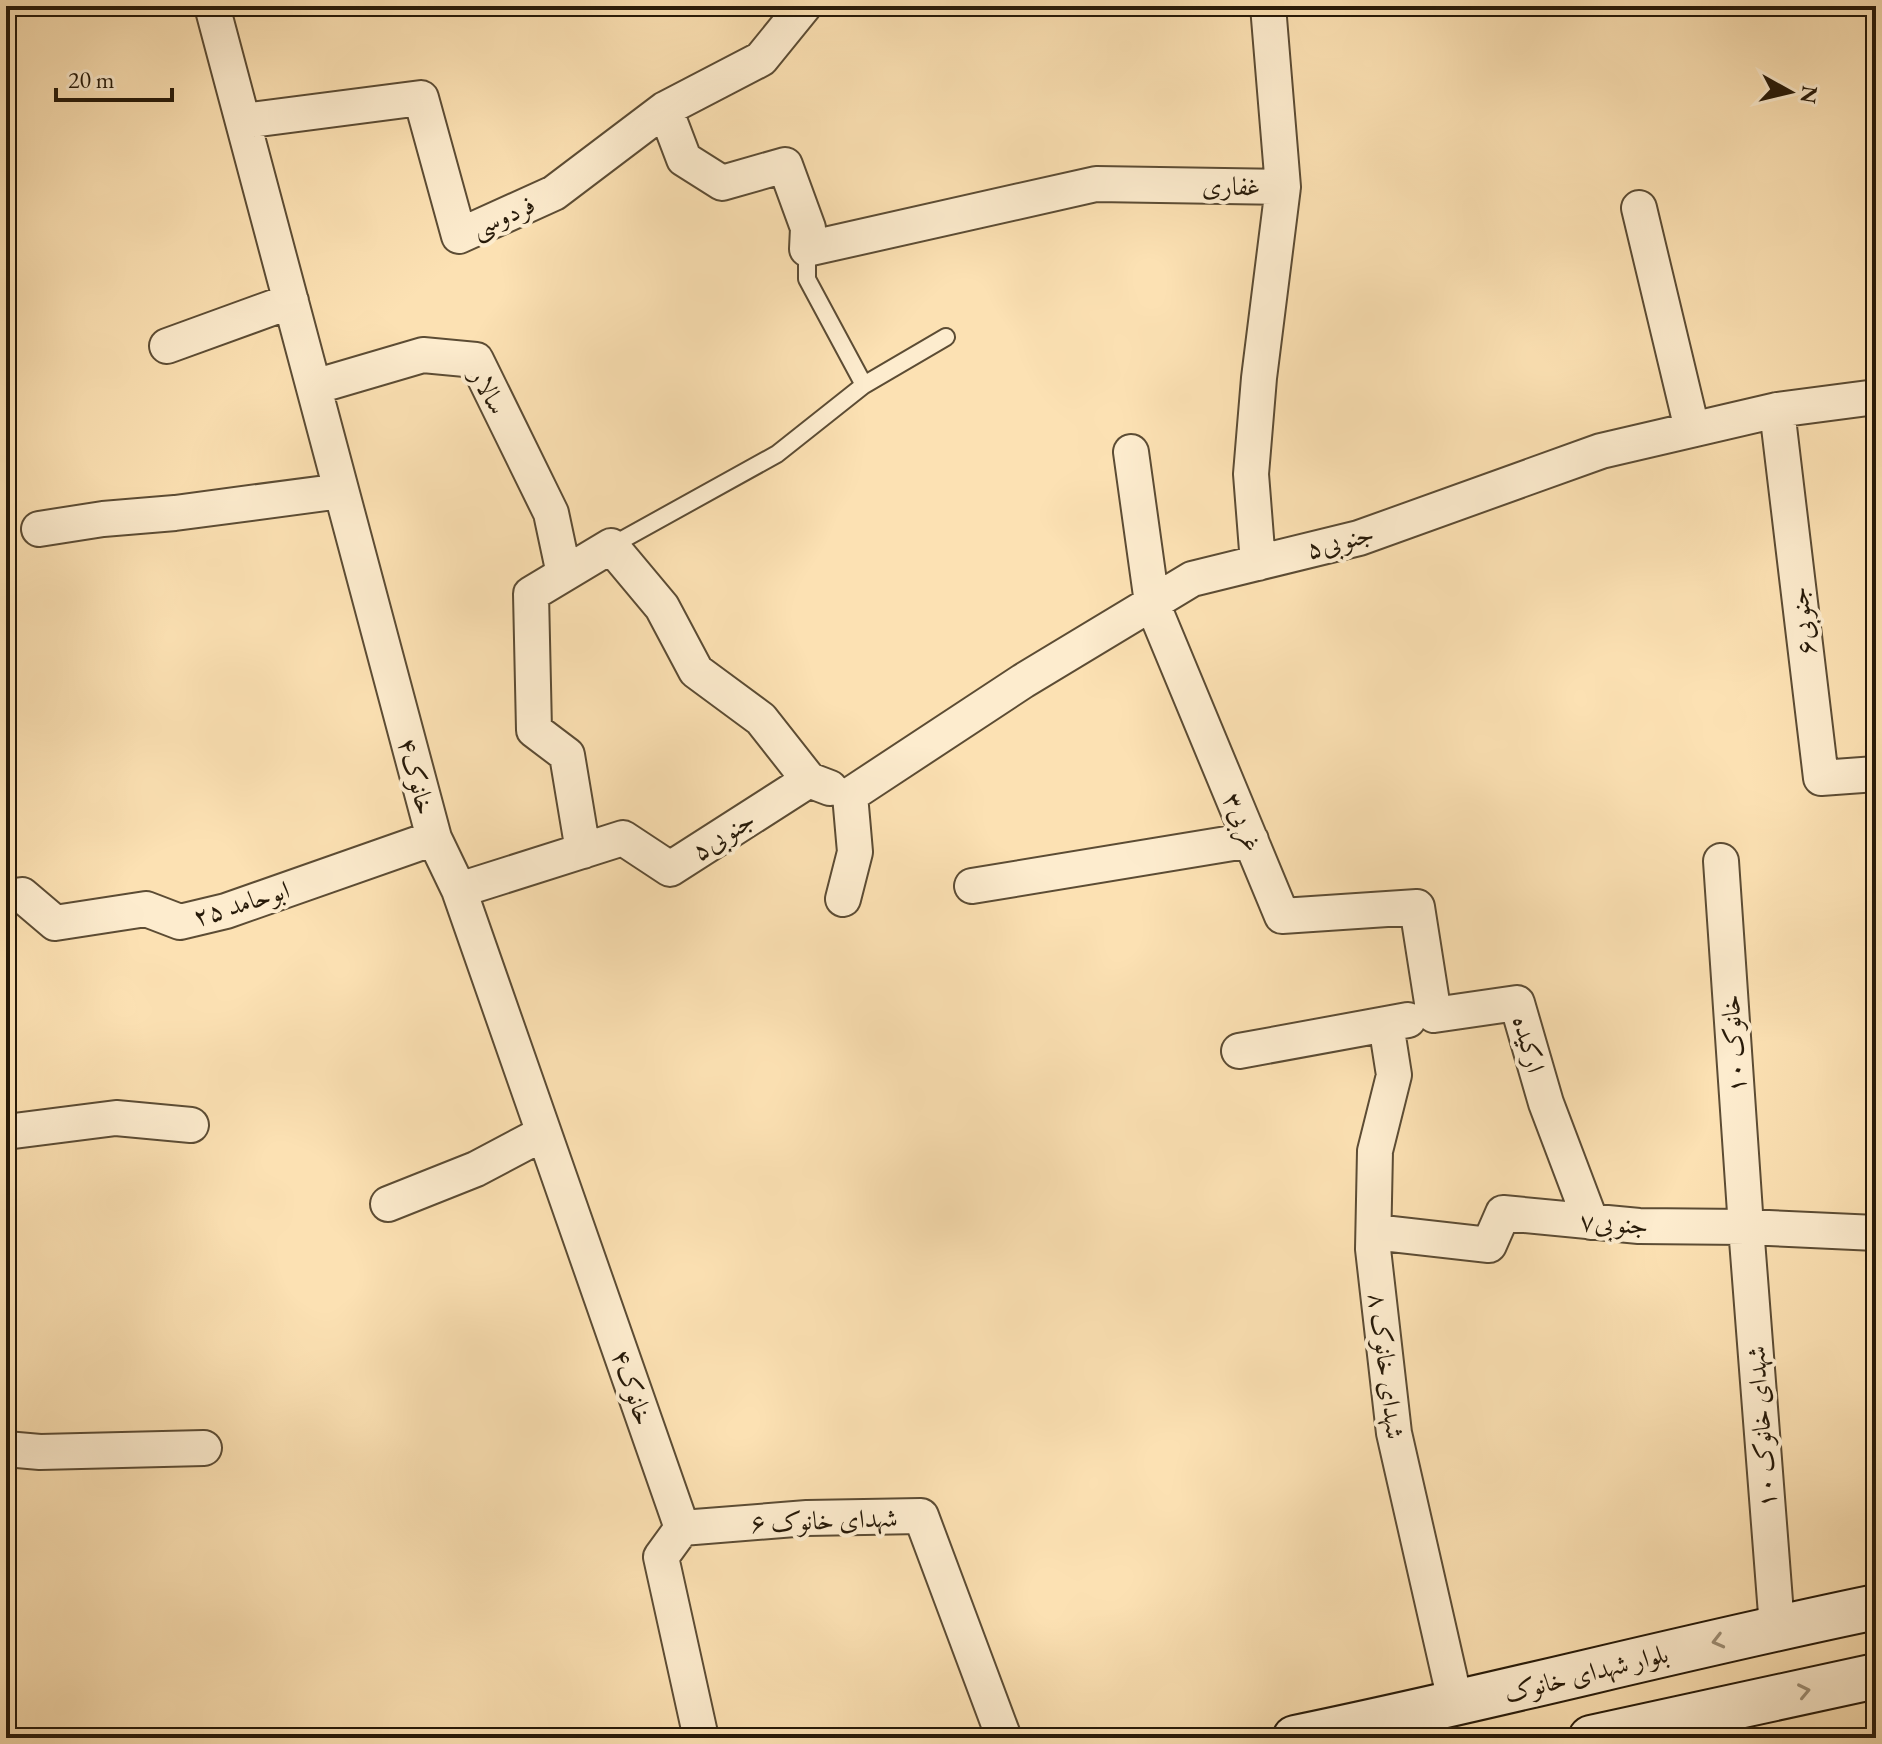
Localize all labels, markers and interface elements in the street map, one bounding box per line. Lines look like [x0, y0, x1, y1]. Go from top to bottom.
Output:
scale bar [56, 52, 172, 102]
north arrow [1750, 52, 1830, 132]
text: 20 m [68, 64, 115, 95]
text: N [1794, 84, 1825, 106]
street label: غفاری [1201, 168, 1261, 204]
street label: فردوسی [466, 187, 541, 247]
street label: سالار [461, 359, 515, 420]
street label: جنوبی۵ [1302, 516, 1378, 568]
street label: جنوبی۶ [1781, 585, 1825, 657]
street label: خانوک۴ [390, 734, 444, 818]
street label: غربی۳ [1214, 787, 1271, 858]
street label: جنوبی۵ [685, 802, 762, 870]
street label: ابوحامد ۲۵ [189, 872, 293, 934]
street label: خانوک ۱۰ [1713, 994, 1753, 1094]
street label: ارکیده [1505, 1012, 1553, 1076]
street label: جنوبی۷ [1578, 1204, 1650, 1244]
street label: شهدای خانوک ۸ [1361, 1291, 1413, 1441]
street label: خانوک۴ [604, 1344, 662, 1430]
street label: شهدای خانوک ۱۰ [1738, 1345, 1784, 1509]
street label: شهدای خانوک ۶ [750, 1500, 898, 1540]
one-way arrow [1711, 1632, 1725, 1649]
street label: بلوار شهدای خانوک [1500, 1636, 1672, 1710]
one-way arrow [1797, 1683, 1811, 1700]

